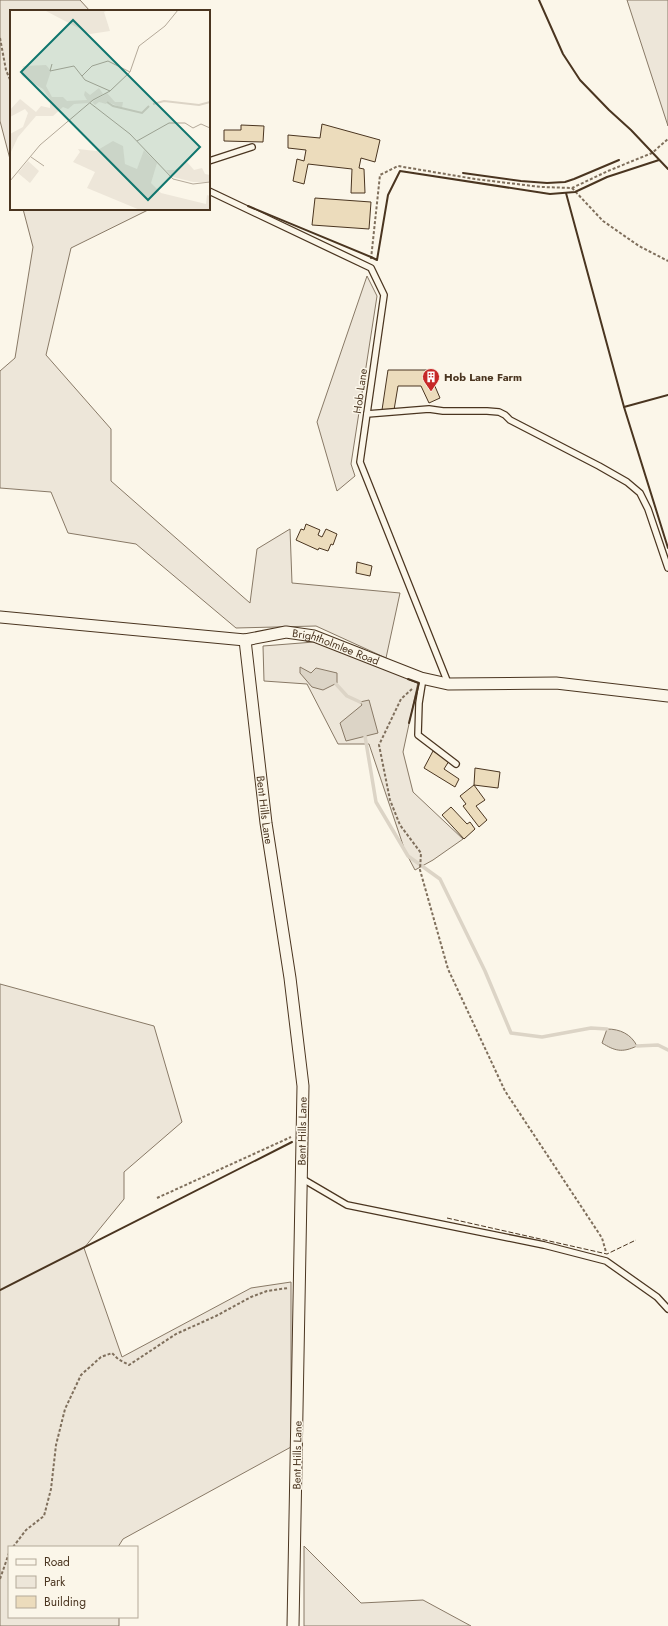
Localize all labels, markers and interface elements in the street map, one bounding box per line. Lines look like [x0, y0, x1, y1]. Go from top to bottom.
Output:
inset map [10, 10, 210, 210]
street label: Hob Lane [349, 367, 371, 414]
building icon: Hob Lane Farm [421, 367, 441, 392]
place label: Hob Lane Farm [444, 369, 522, 385]
street label: Brightholmlee Road [291, 625, 382, 669]
street label: Bent Hills Lane [253, 775, 277, 846]
street label: Bent Hills Lane [293, 1096, 311, 1165]
street label: Bent Hills Lane [288, 1420, 306, 1489]
legend [8, 1546, 138, 1618]
text: Road [44, 1553, 70, 1571]
text: Park [44, 1573, 66, 1591]
text: Building [44, 1593, 86, 1611]

